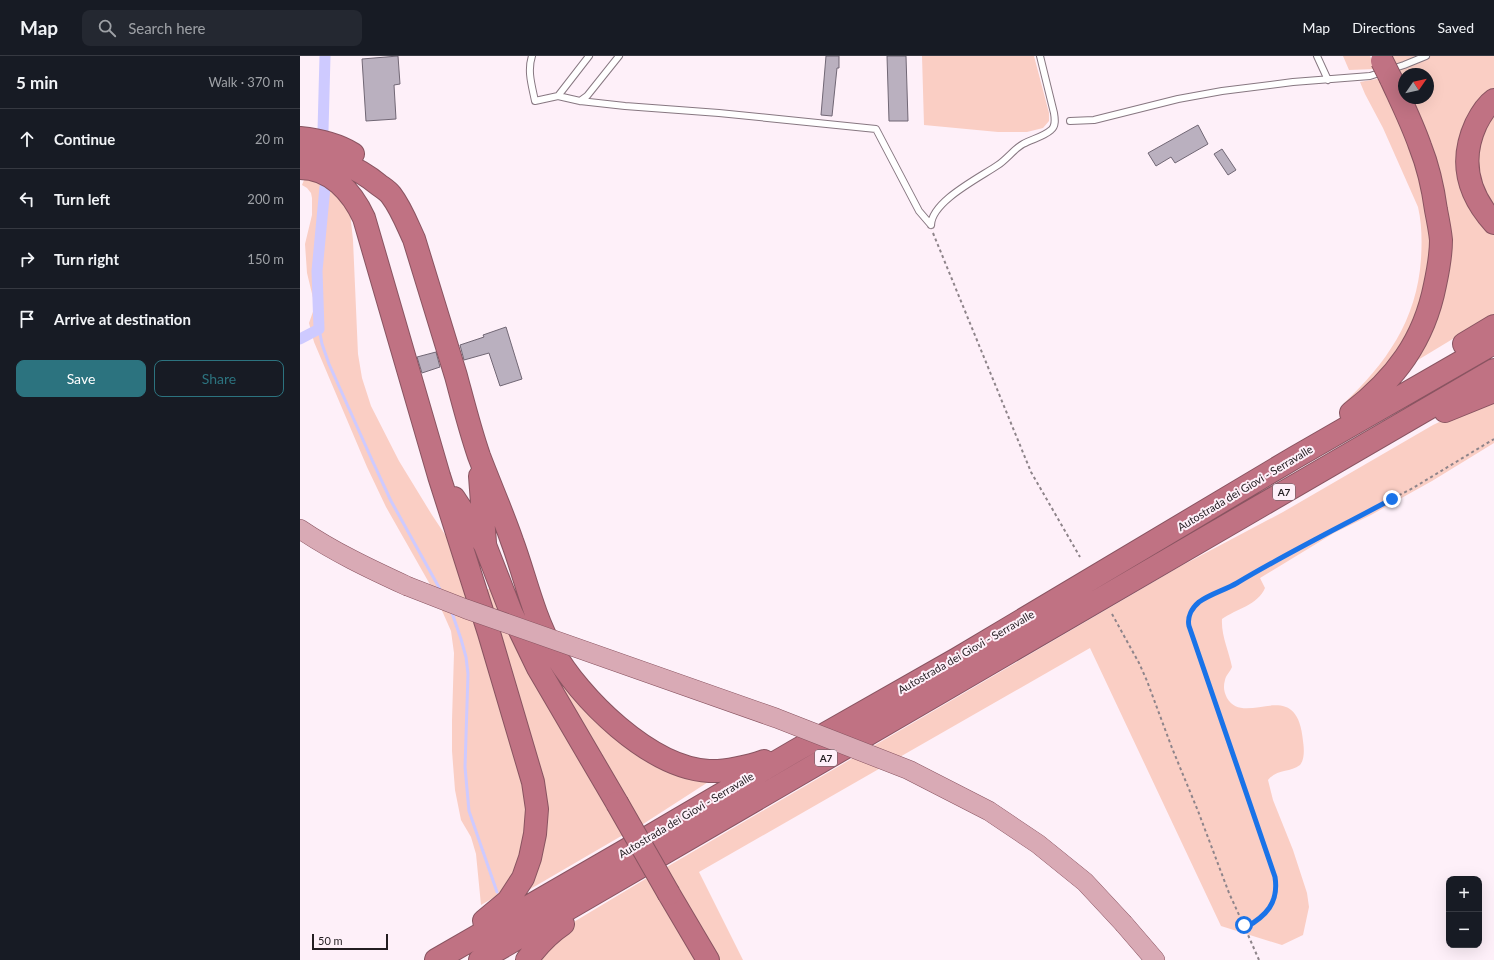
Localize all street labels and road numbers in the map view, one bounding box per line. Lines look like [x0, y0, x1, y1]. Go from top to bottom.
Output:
street label: Autostrada dei Giovi - Serravalle [1175, 442, 1315, 533]
road number: A7 [1273, 484, 1295, 500]
street label: Autostrada dei Giovi - Serravalle [895, 607, 1036, 696]
road number: A7 [815, 750, 837, 766]
street label: Autostrada dei Giovi - Serravalle [616, 769, 756, 860]

